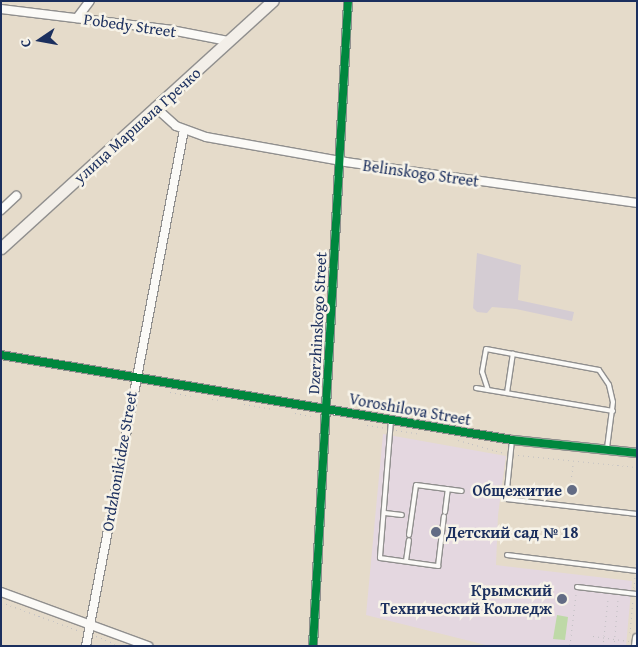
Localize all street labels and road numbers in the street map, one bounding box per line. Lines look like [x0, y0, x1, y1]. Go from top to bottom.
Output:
street label: Pobedy Street [83, 9, 177, 41]
street label: улица Маршала Гречко [70, 63, 204, 187]
street label: Belinskogo Street [362, 155, 480, 191]
street label: Dzerzhinskogo Street [304, 251, 330, 395]
street label: Ordzhonikidze Street [97, 389, 141, 533]
street label: Voroshilova Street [347, 389, 473, 429]

